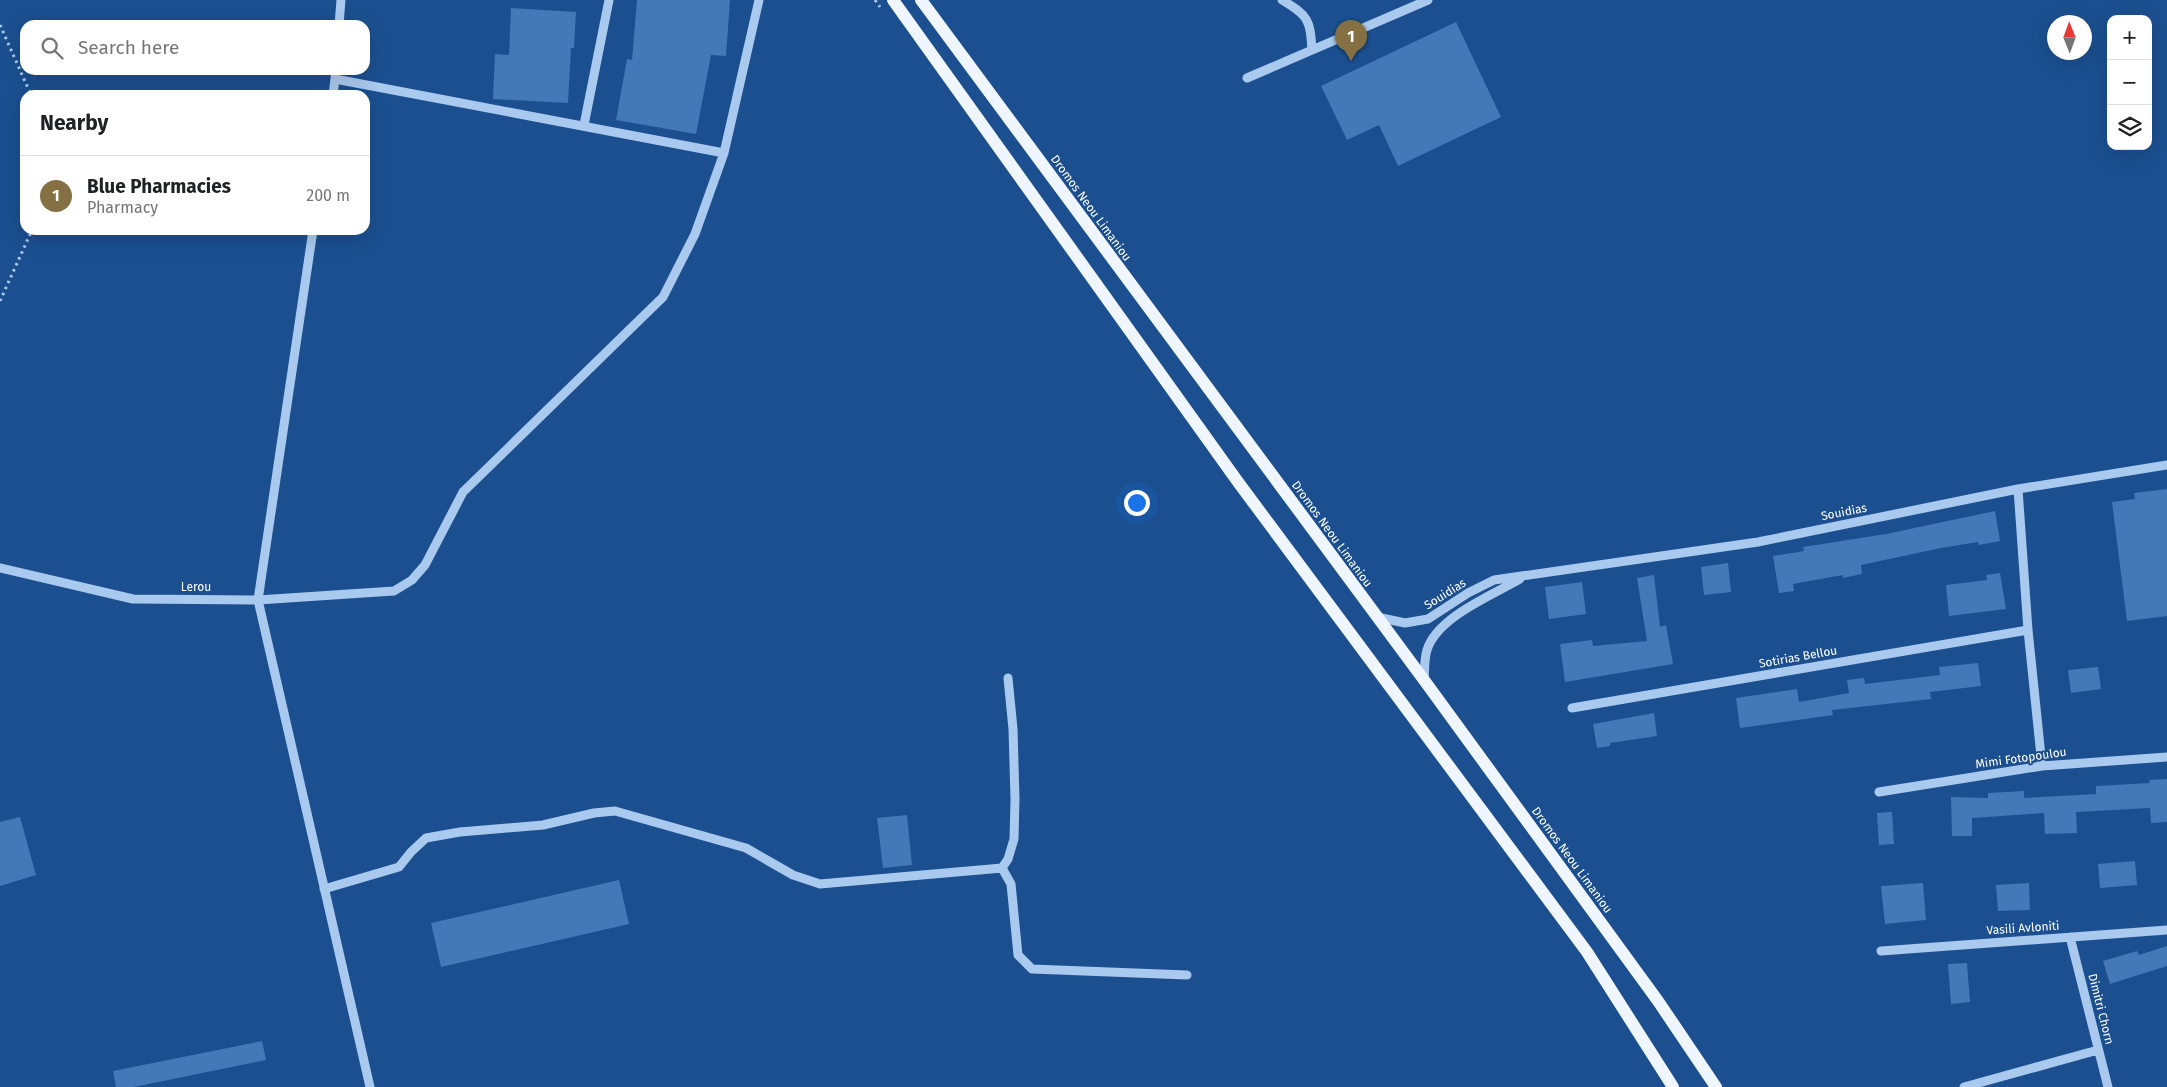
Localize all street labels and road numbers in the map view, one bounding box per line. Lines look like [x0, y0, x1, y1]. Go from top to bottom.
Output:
street label: Dromos Neou Limaniou [1048, 152, 1134, 264]
street label: Dromos Neou Limaniou [1289, 478, 1375, 590]
street label: Souidias [1820, 501, 1869, 523]
street label: Souidias [1422, 576, 1469, 612]
street label: Lerou [181, 580, 211, 594]
street label: Sotirias Bellou [1758, 643, 1838, 671]
street label: Mimi Fotopoulou [1975, 745, 2067, 771]
street label: Dromos Neou Limaniou [1529, 804, 1615, 916]
street label: Vasili Avloniti [1986, 918, 2060, 938]
street label: Dimitri Chorn [2085, 972, 2117, 1046]

